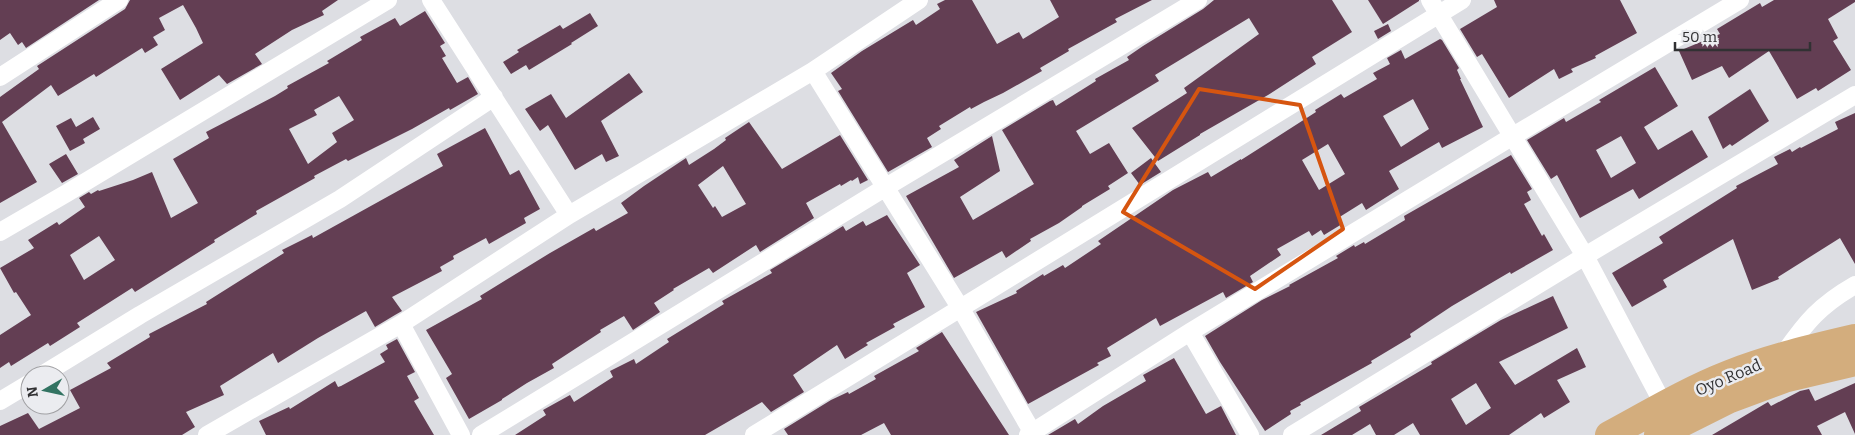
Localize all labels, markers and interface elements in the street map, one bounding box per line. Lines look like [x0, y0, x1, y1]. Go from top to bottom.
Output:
scale bar [1675, 20, 1810, 52]
text: 50 m [1682, 28, 1718, 46]
street label: Oyo Road [1692, 355, 1765, 400]
north arrow [20, 365, 70, 415]
text: N [23, 385, 42, 399]

